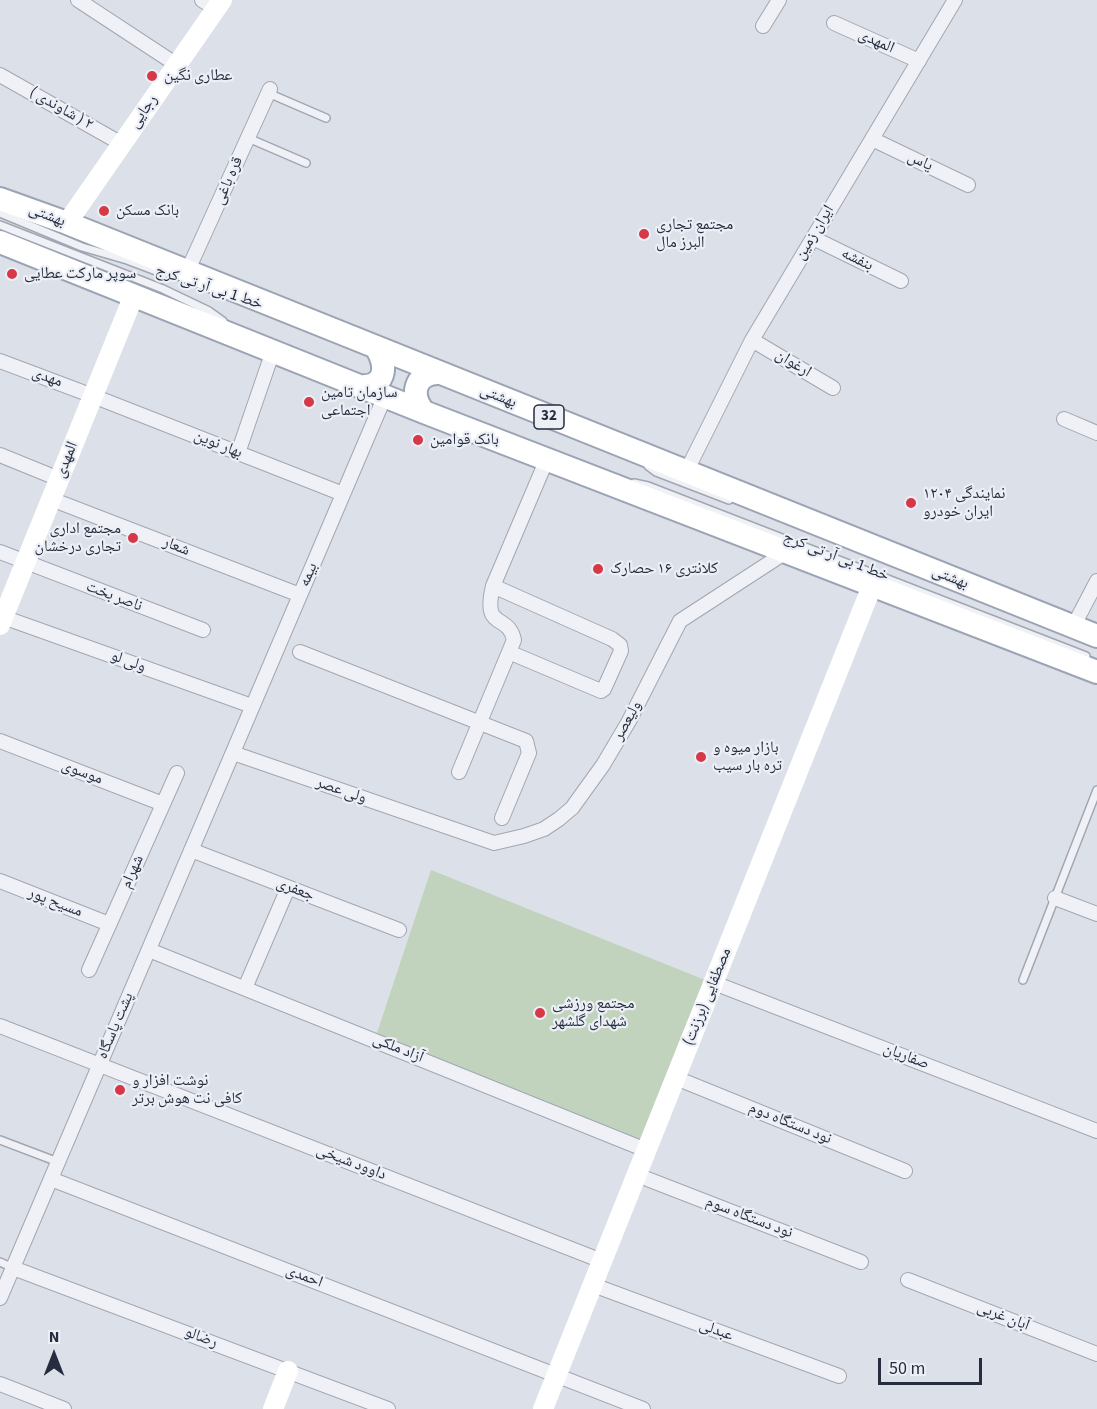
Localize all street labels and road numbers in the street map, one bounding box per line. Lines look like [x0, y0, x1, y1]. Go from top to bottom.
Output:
street label: المهدی [855, 26, 897, 58]
street label: ( شاوندی ) ۲ [26, 83, 96, 135]
street label: رجایی [126, 91, 162, 133]
street label: یاس [904, 148, 936, 176]
street label: قره باغی [210, 154, 248, 208]
street label: بهشتی [26, 200, 68, 232]
street label: ایران زمین [791, 202, 839, 264]
street label: بنفشه [838, 244, 876, 276]
street label: خط 1 بی آر تی کرج [153, 262, 265, 314]
street label: ارغوان [771, 346, 815, 382]
street label: مهدی [29, 364, 65, 392]
street label: بهشتی [477, 381, 519, 413]
road number: 32 [534, 405, 564, 429]
street label: بهار نوین [191, 427, 245, 463]
street label: المهدی [51, 439, 83, 481]
street label: خط 1 بی آر تی کرج [780, 528, 892, 586]
street label: شعار [160, 533, 192, 561]
street label: بیمه [295, 560, 323, 590]
street label: بهشتی [929, 562, 971, 594]
street label: ناصر بخت [83, 577, 145, 617]
street label: ولی لو [108, 647, 148, 677]
street label: ولیعصر [609, 698, 647, 744]
street label: موسوی [59, 756, 105, 790]
street label: ولی عصر [313, 773, 369, 809]
street label: شهرام [117, 852, 149, 892]
street label: جعفری [273, 874, 317, 906]
street label: مسیح پور [25, 884, 85, 922]
street label: مصطفایی (برزنت) [680, 945, 736, 1049]
street label: پشت پاسگاه [93, 990, 139, 1062]
street label: آزاد ملکی [370, 1030, 426, 1068]
street label: صفاریان [880, 1039, 932, 1075]
street label: نود دستگاه دوم [746, 1099, 834, 1149]
street label: داوود شیخی [313, 1141, 389, 1185]
street label: نود دستگاه سوم [703, 1193, 795, 1243]
street label: احمدی [283, 1261, 325, 1293]
street label: آبان غربی [974, 1298, 1032, 1336]
street label: عبدلی [696, 1316, 736, 1346]
street label: رضالو [182, 1323, 220, 1353]

